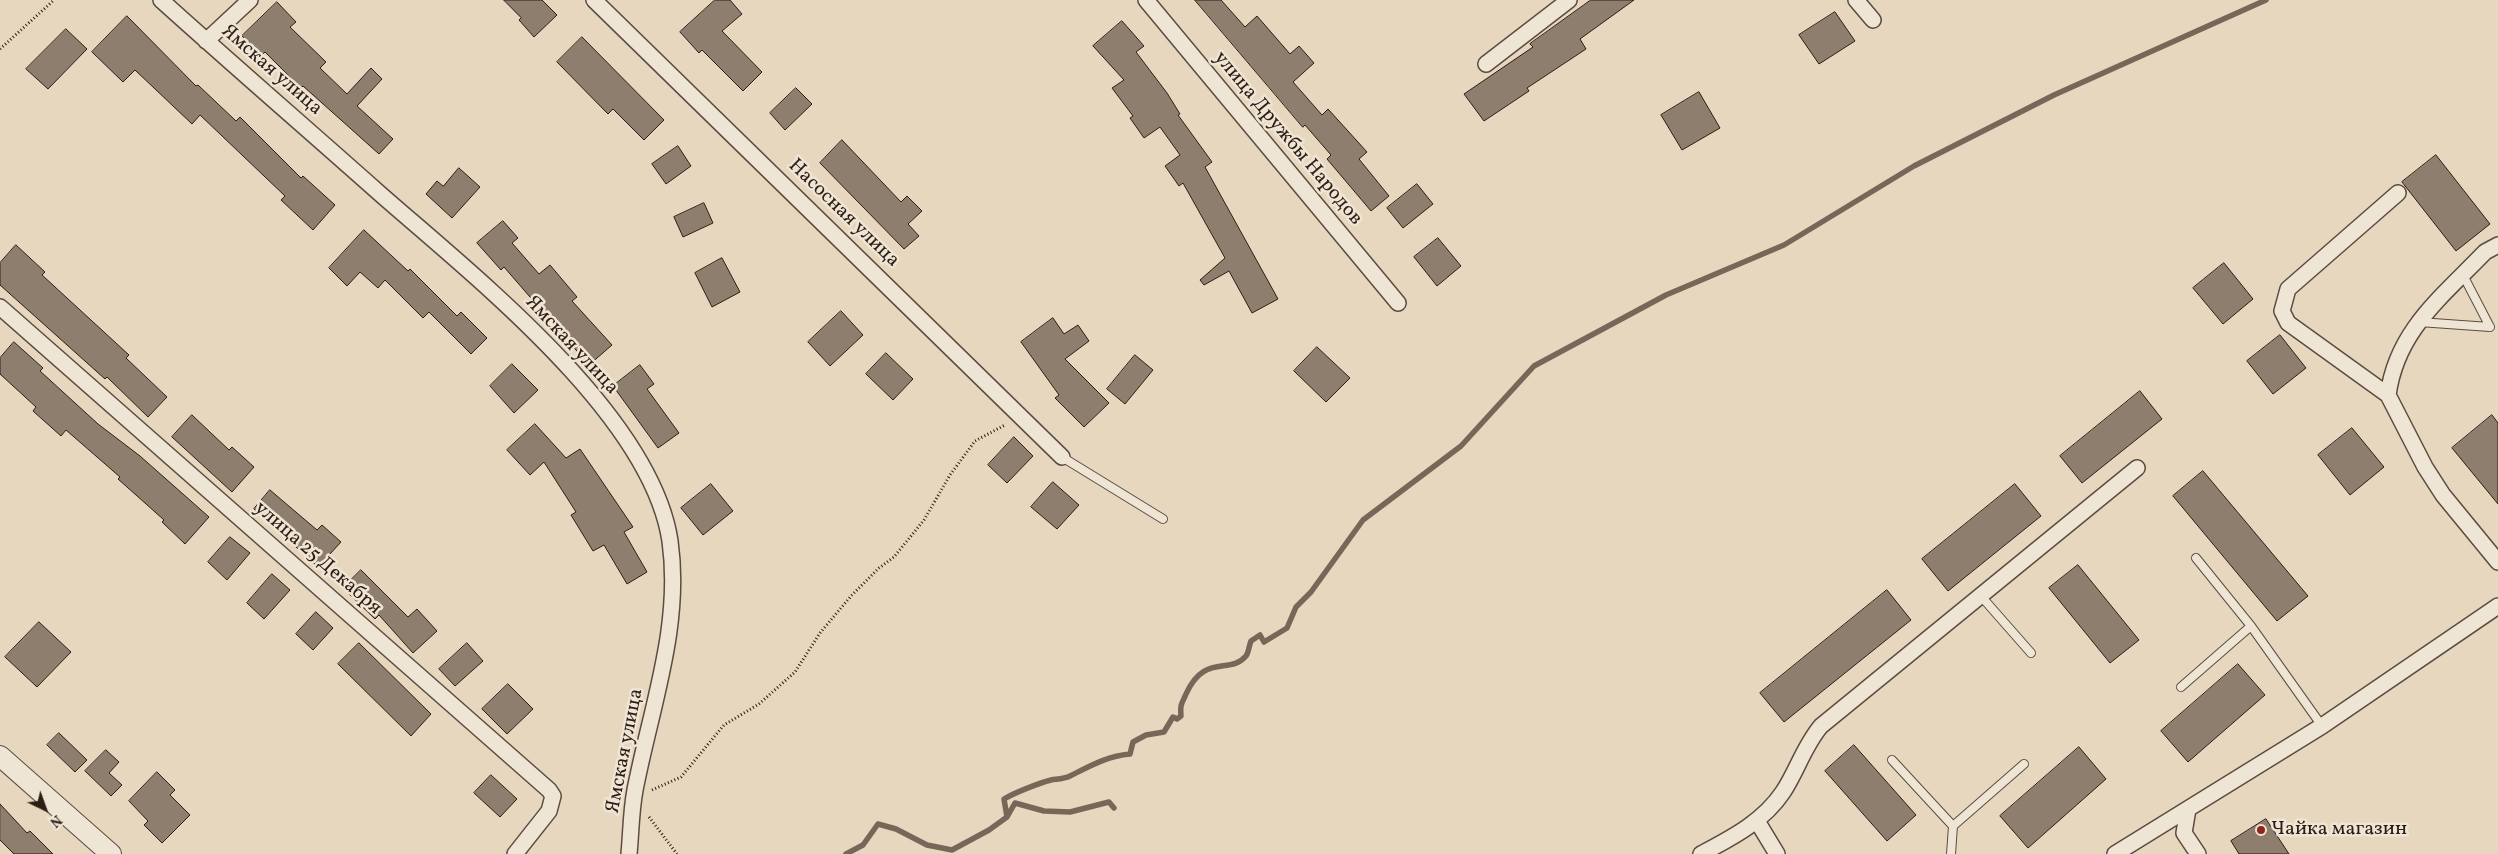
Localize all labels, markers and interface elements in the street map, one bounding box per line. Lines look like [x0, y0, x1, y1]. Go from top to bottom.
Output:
street label: Ямская улица [215, 21, 327, 121]
street label: улица Дружбы Народов [1207, 47, 1367, 231]
street label: Насосная улица [782, 155, 904, 273]
street label: Ямская улица [519, 292, 623, 400]
street label: улица 25 Декабря [248, 497, 386, 621]
street label: Ямская улица [602, 687, 650, 815]
north arrow [20, 784, 70, 834]
text: N [45, 810, 66, 831]
place label: Чайка магазин [2271, 818, 2407, 842]
marker: Чайка магазин [2255, 824, 2267, 836]

